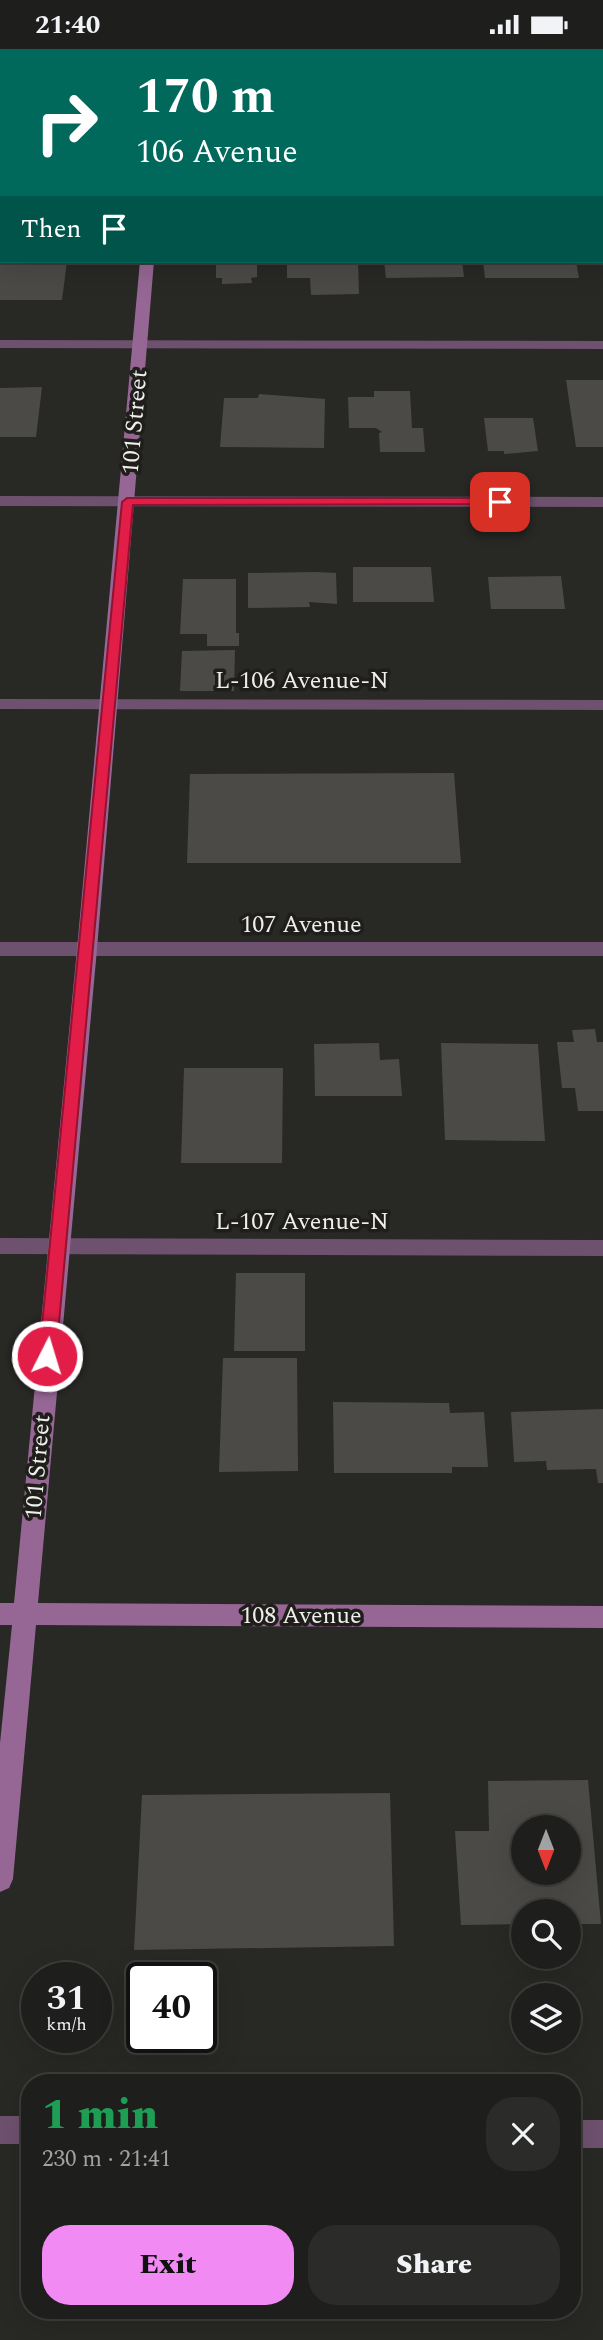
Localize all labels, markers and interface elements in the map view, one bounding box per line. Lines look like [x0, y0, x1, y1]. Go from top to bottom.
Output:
text: 21:40 [35, 5, 100, 45]
text: 170 m [136, 60, 275, 135]
icon: right [21, 77, 112, 168]
text: 106 Avenue [136, 128, 298, 177]
text: Then [21, 209, 81, 249]
icon: arrive [95, 210, 133, 248]
street label: 101 Street [112, 368, 158, 476]
pin [470, 472, 530, 532]
icon: arrive [481, 483, 519, 521]
street label: L-106 Avenue-N [215, 663, 389, 699]
street label: 107 Avenue [240, 907, 362, 943]
street label: L-107 Avenue-N [215, 1204, 389, 1240]
position arrow [10, 1319, 84, 1393]
street label: 101 Street [15, 1413, 61, 1521]
street label: 108 Avenue [240, 1598, 362, 1634]
north arrow [511, 1815, 581, 1885]
map controls [511, 1815, 581, 2053]
button: search [511, 1899, 581, 1969]
speed limit sign: 40 [126, 1962, 217, 2053]
text: 31 [47, 1972, 86, 2025]
button: layers [511, 1983, 581, 2053]
text: km/h [46, 2011, 87, 2038]
text: 1 min [42, 2084, 158, 2147]
button: close [486, 2097, 560, 2171]
text: 230 m · 21:41 [42, 2142, 171, 2177]
button: Exit [42, 2225, 294, 2305]
button: Share [308, 2225, 560, 2305]

